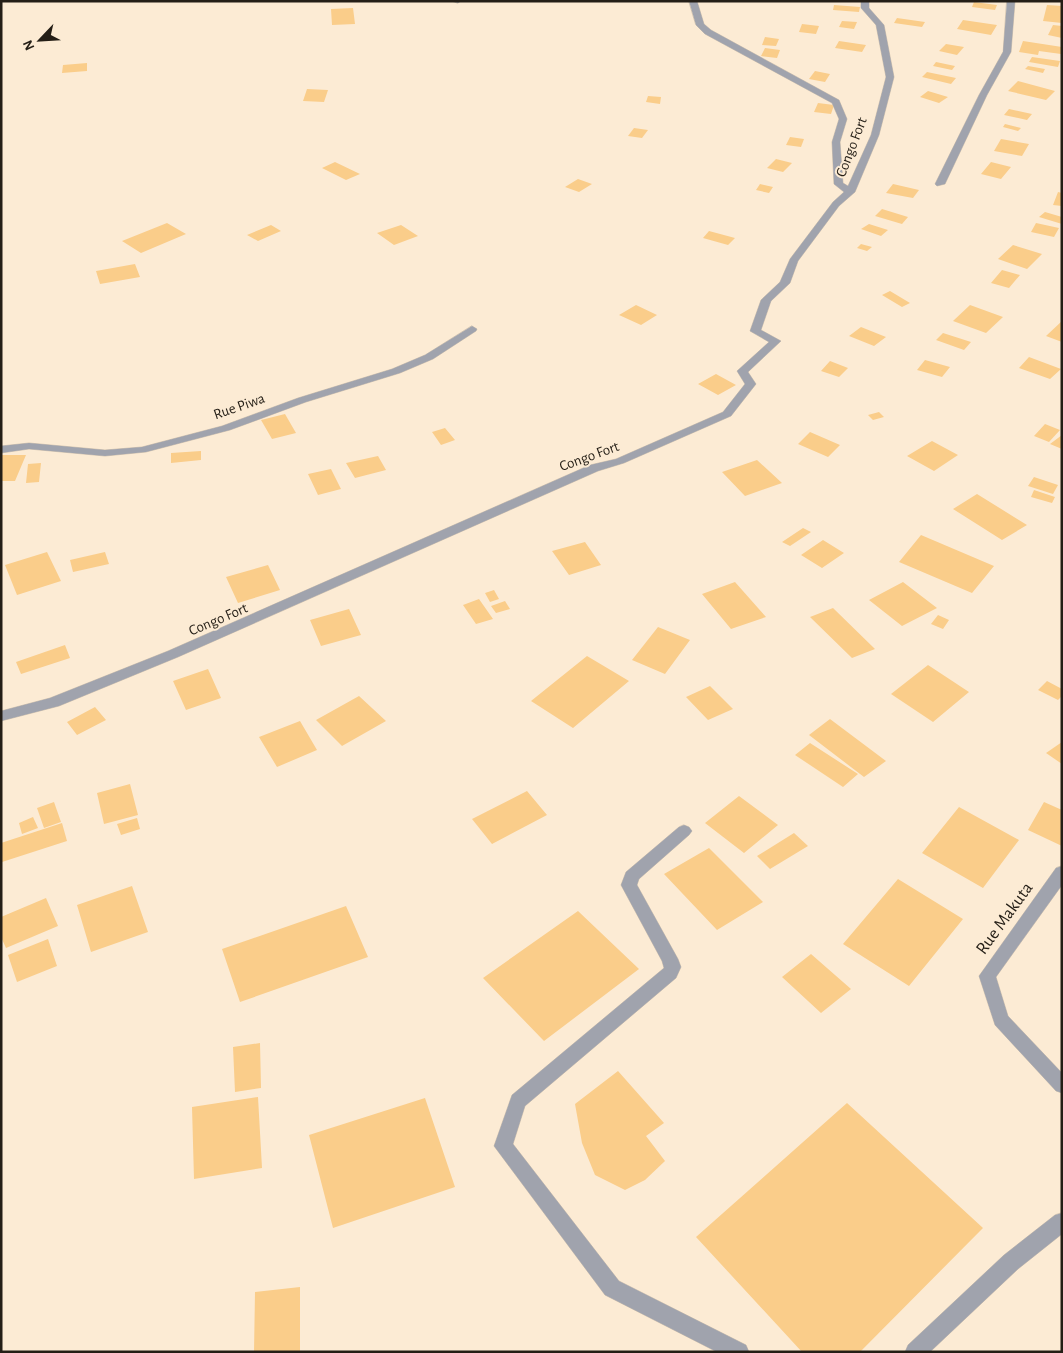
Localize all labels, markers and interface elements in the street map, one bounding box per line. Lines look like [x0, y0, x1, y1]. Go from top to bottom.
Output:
north arrow [15, 15, 65, 65]
text: N [21, 38, 38, 52]
street label: Congo Fort [833, 115, 870, 179]
street label: Rue Piwa [212, 391, 267, 422]
street label: Congo Fort [557, 439, 621, 474]
street label: Congo Fort [187, 600, 250, 639]
street label: Rue Makuta [973, 879, 1037, 958]

